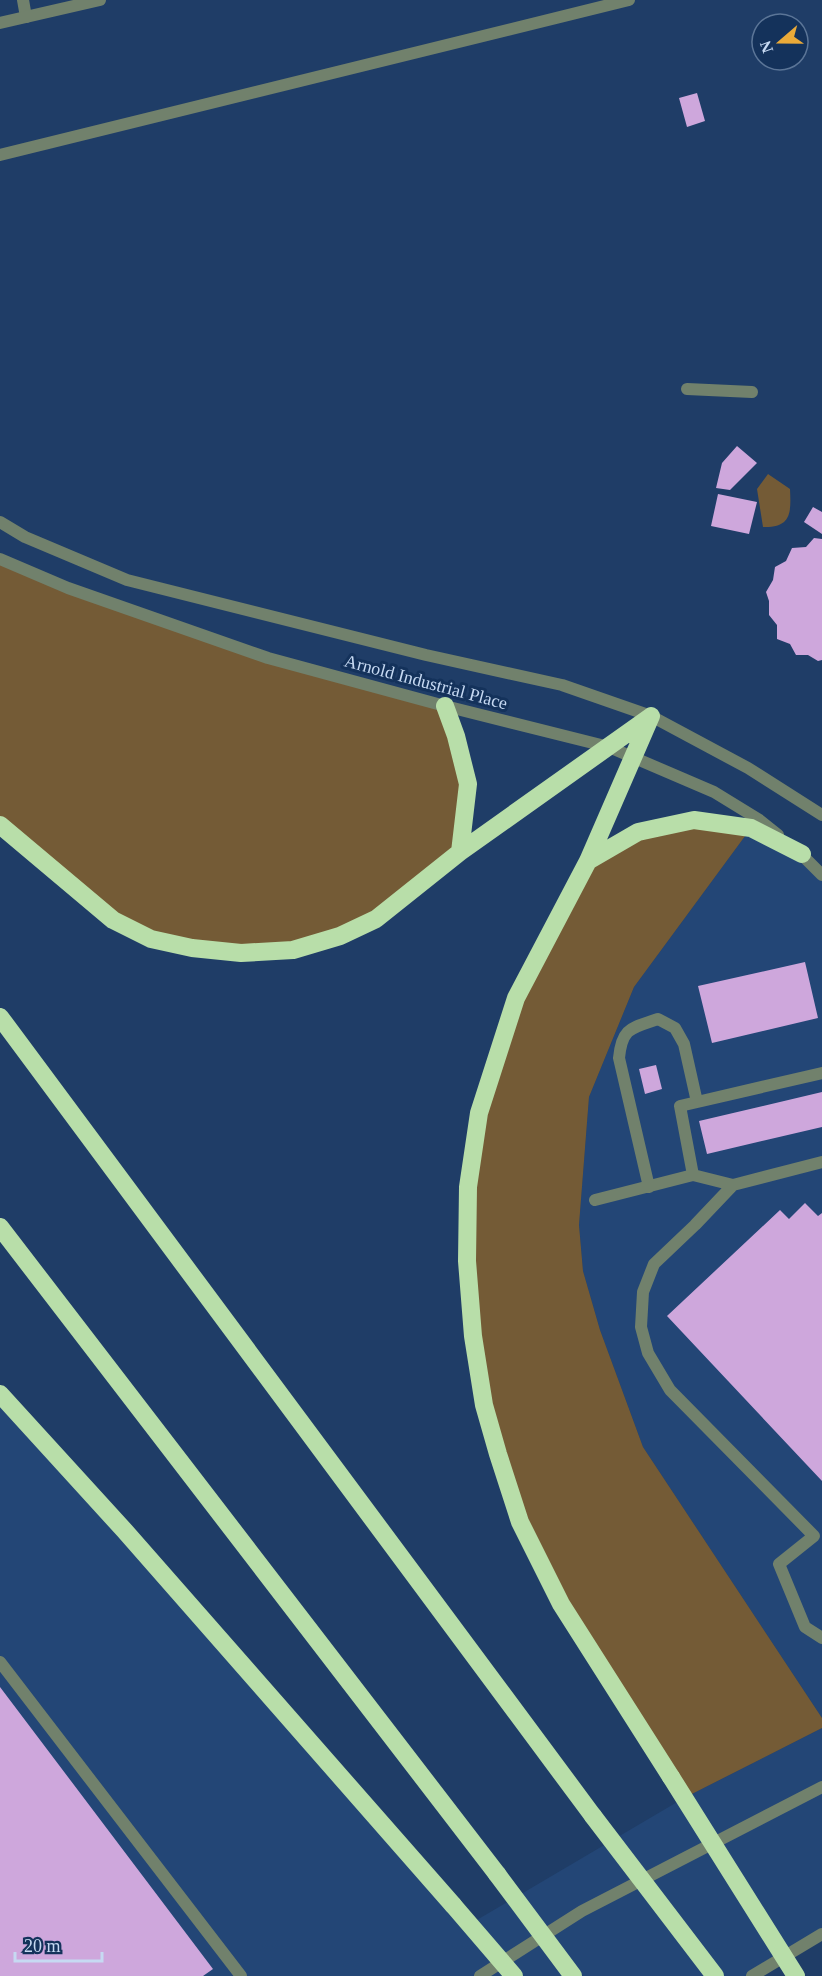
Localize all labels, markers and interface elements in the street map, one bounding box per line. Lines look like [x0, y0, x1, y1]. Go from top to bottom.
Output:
north arrow [750, 12, 810, 72]
text: N [756, 38, 776, 55]
street label: Arnold Industrial Place [342, 651, 510, 713]
scale bar [15, 1925, 102, 1963]
text: 20 m [24, 1936, 61, 1956]

